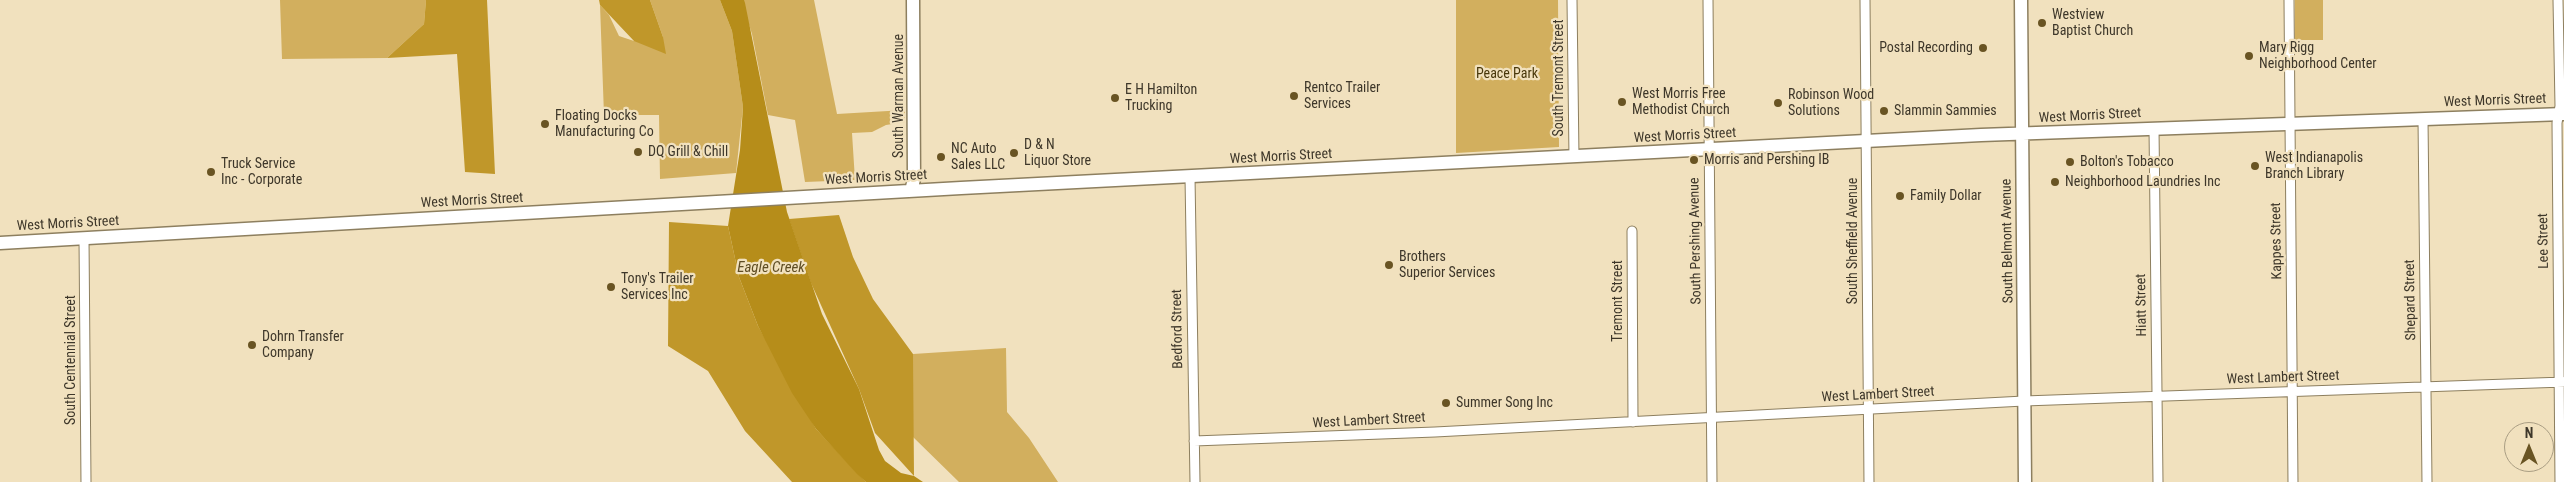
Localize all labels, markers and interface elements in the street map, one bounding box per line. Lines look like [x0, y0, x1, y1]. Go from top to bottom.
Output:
place label: Westview Baptist Church [2052, 7, 2133, 40]
marker: Westview Baptist Church [2036, 17, 2048, 29]
street label: South Tremont Street [1551, 19, 1567, 137]
street label: South Warman Avenue [891, 34, 907, 158]
place label: Postal Recording [1879, 40, 1973, 56]
place label: Mary Rigg Neighborhood Center [2259, 40, 2377, 72]
marker: Postal Recording [1977, 42, 1989, 54]
marker: Mary Rigg Neighborhood Center [2243, 50, 2255, 62]
park label: Peace Park [1476, 66, 1538, 82]
place label: Rentco Trailer Services [1304, 80, 1380, 112]
place label: E H Hamilton Trucking [1125, 82, 1197, 114]
place label: West Morris Free Methodist Church [1632, 86, 1730, 118]
place label: Robinson Wood Solutions [1788, 87, 1874, 120]
marker: Rentco Trailer Services [1288, 90, 1300, 102]
street label: West Morris Street [2443, 91, 2547, 111]
marker: E H Hamilton Trucking [1109, 92, 1121, 104]
marker: West Morris Free Methodist Church [1616, 96, 1628, 108]
marker: Robinson Wood Solutions [1772, 97, 1784, 109]
place label: Slammin Sammies [1894, 103, 1997, 119]
marker: Slammin Sammies [1878, 105, 1890, 117]
street label: West Morris Street [2038, 105, 2142, 127]
place label: Floating Docks Manufacturing Co [555, 108, 654, 140]
marker: Floating Docks Manufacturing Co [539, 118, 551, 130]
street label: West Morris Street [1633, 125, 1737, 147]
place label: D & N Liquor Store [1024, 137, 1091, 170]
place label: NC Auto Sales LLC [951, 141, 1005, 174]
place label: DQ Grill & Chill [648, 144, 728, 160]
marker: DQ Grill & Chill [632, 146, 644, 158]
street label: West Morris Street [1229, 146, 1333, 168]
marker: D & N Liquor Store [1008, 147, 1020, 159]
place label: West Indianapolis Branch Library [2265, 150, 2363, 182]
marker: NC Auto Sales LLC [935, 151, 947, 163]
place label: Morris and Pershing IB [1704, 152, 1829, 168]
marker: Morris and Pershing IB [1688, 154, 1700, 166]
place label: Bolton's Tobacco [2080, 154, 2174, 170]
place label: Truck Service Inc - Corporate [221, 156, 302, 188]
marker: Bolton's Tobacco [2064, 156, 2076, 168]
marker: West Indianapolis Branch Library [2249, 160, 2261, 172]
marker: Truck Service Inc - Corporate [205, 166, 217, 178]
street label: West Morris Street [824, 167, 928, 189]
place label: Neighborhood Laundries Inc [2065, 174, 2221, 190]
marker: Neighborhood Laundries Inc [2049, 176, 2061, 188]
street label: South Pershing Avenue [1686, 177, 1706, 305]
street label: South Sheffield Avenue [1845, 178, 1861, 304]
street label: South Belmont Avenue [1999, 179, 2017, 303]
place label: Family Dollar [1910, 188, 1982, 204]
street label: West Morris Street [420, 190, 524, 212]
marker: Family Dollar [1894, 190, 1906, 202]
street label: Kappes Street [2268, 202, 2286, 280]
street label: West Morris Street [16, 213, 120, 235]
street label: Lee Street [2535, 213, 2553, 269]
place label: Brothers Superior Services [1399, 249, 1495, 282]
water label: Eagle Creek [737, 259, 805, 277]
marker: Brothers Superior Services [1383, 259, 1395, 271]
street label: Shepard Street [2402, 259, 2420, 341]
street label: Tremont Street [1610, 260, 1626, 342]
place label: Tony's Trailer Services Inc [621, 271, 694, 304]
street label: Hiatt Street [2133, 273, 2151, 337]
marker: Tony's Trailer Services Inc [605, 281, 617, 293]
street label: Bedford Street [1169, 289, 1187, 369]
street label: South Centennial Street [63, 295, 79, 425]
place label: Dohrn Transfer Company [262, 329, 344, 362]
marker: Dohrn Transfer Company [246, 339, 258, 351]
street label: West Lambert Street [2226, 368, 2340, 388]
street label: West Lambert Street [1821, 384, 1935, 406]
place label: Summer Song Inc [1456, 395, 1553, 411]
marker: Summer Song Inc [1440, 397, 1452, 409]
street label: West Lambert Street [1312, 410, 1426, 432]
north arrow [2504, 422, 2554, 472]
text: N [2525, 425, 2533, 441]

